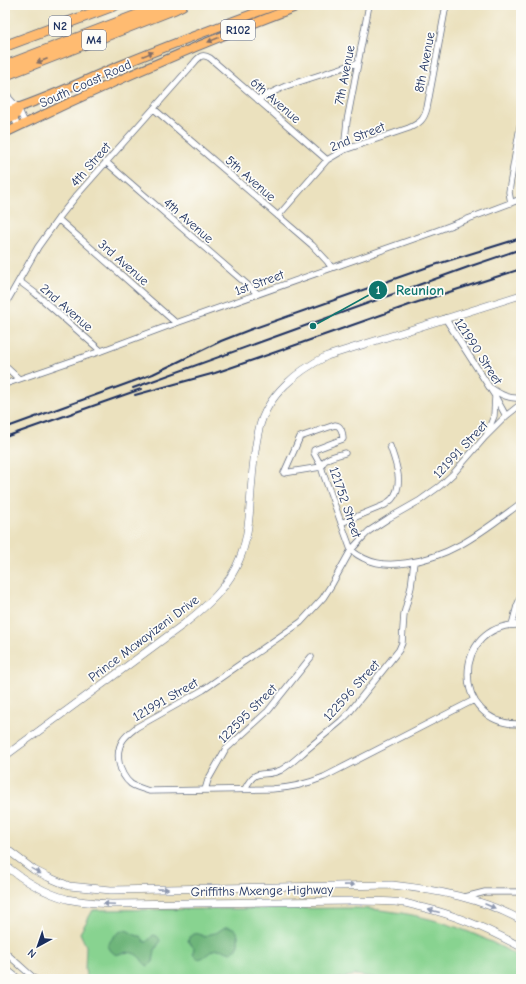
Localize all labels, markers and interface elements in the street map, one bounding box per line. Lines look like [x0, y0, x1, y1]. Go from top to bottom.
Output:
road number: N2 [49, 16, 71, 36]
road number: R102 [221, 20, 255, 40]
road number: M4 [82, 30, 106, 50]
street label: 8th Avenue [411, 30, 438, 94]
one-way arrow [206, 37, 218, 43]
street label: 7th Avenue [331, 43, 358, 106]
one-way arrow [143, 51, 154, 57]
street label: South Coast Road [37, 57, 133, 110]
one-way arrow [35, 58, 47, 64]
street label: 6th Avenue [247, 74, 304, 127]
street label: 2nd Street [328, 118, 388, 154]
street label: 4th Street [67, 138, 115, 190]
street label: 5th Avenue [222, 152, 279, 205]
street label: 4th Avenue [161, 195, 217, 246]
street label: 3rd Avenue [95, 236, 152, 289]
street label: 1st Street [233, 266, 287, 298]
callout: Reunion [368, 277, 453, 303]
street label: 2nd Avenue [37, 280, 96, 335]
text: Reunion [396, 282, 444, 299]
text: 1 [376, 283, 381, 297]
street label: 121990 Street [452, 315, 506, 388]
street label: 121991 Street [430, 417, 492, 481]
street label: 121752 Street [326, 465, 365, 541]
street label: Prince Mcwayizeni Drive [85, 592, 202, 685]
street label: 122596 Street [320, 656, 383, 724]
street label: 121991 Street [130, 674, 202, 724]
street label: 122595 Street [215, 680, 281, 746]
one-way arrow [31, 867, 42, 874]
street label: Griffiths Mxenge Highway [191, 882, 334, 899]
one-way arrow [343, 882, 356, 888]
one-way arrow [157, 886, 170, 892]
one-way arrow [103, 900, 115, 907]
one-way arrow [485, 903, 496, 909]
one-way arrow [427, 907, 440, 913]
north arrow [18, 926, 58, 966]
text: N [25, 946, 39, 961]

